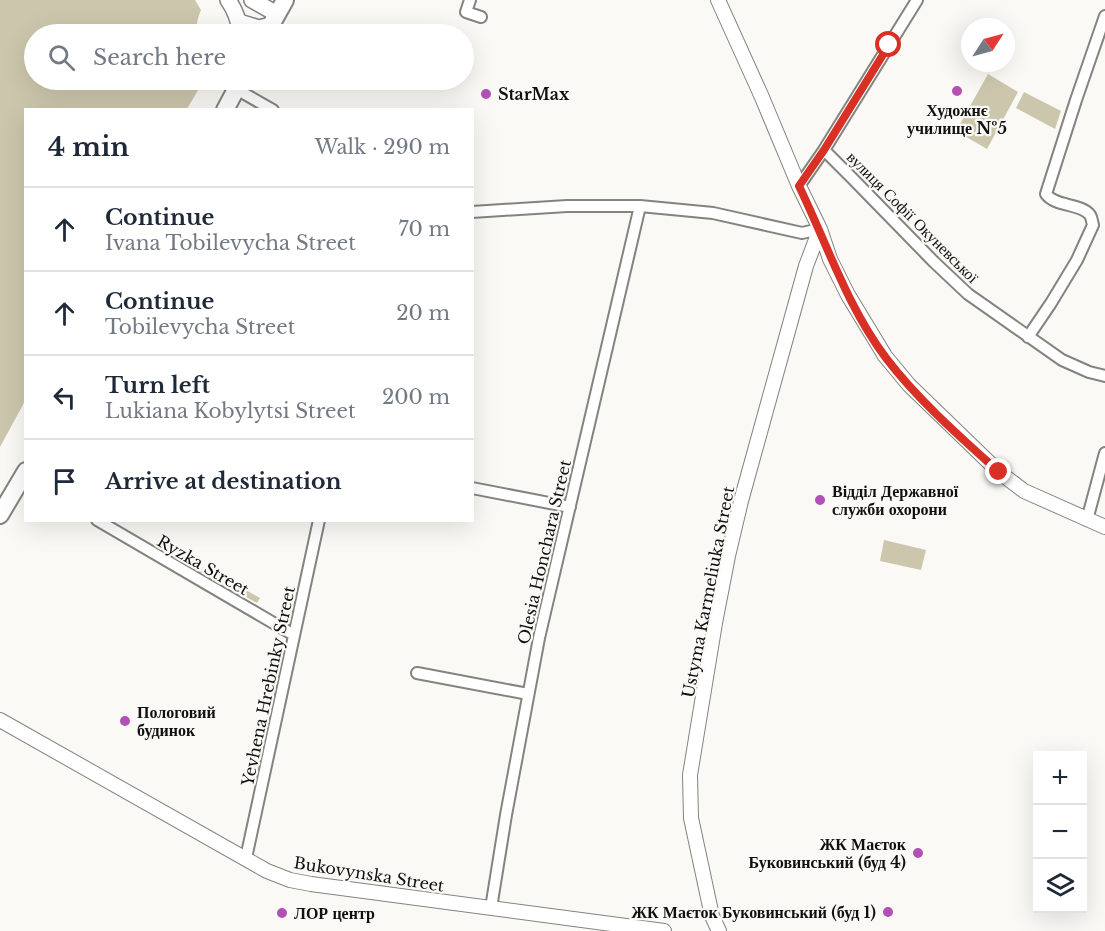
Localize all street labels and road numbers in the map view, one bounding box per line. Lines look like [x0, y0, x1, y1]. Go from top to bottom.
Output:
street label: вулиця Софії Окуневської [843, 147, 983, 287]
street label: Olesia Honchara Street [513, 458, 575, 646]
street label: Ustyma Karmeliuka Street [678, 484, 738, 700]
street label: Ryzka Street [154, 531, 252, 599]
street label: Yevhena Hrebinky Street [237, 584, 299, 789]
street label: Bukovynska Street [292, 852, 446, 896]

